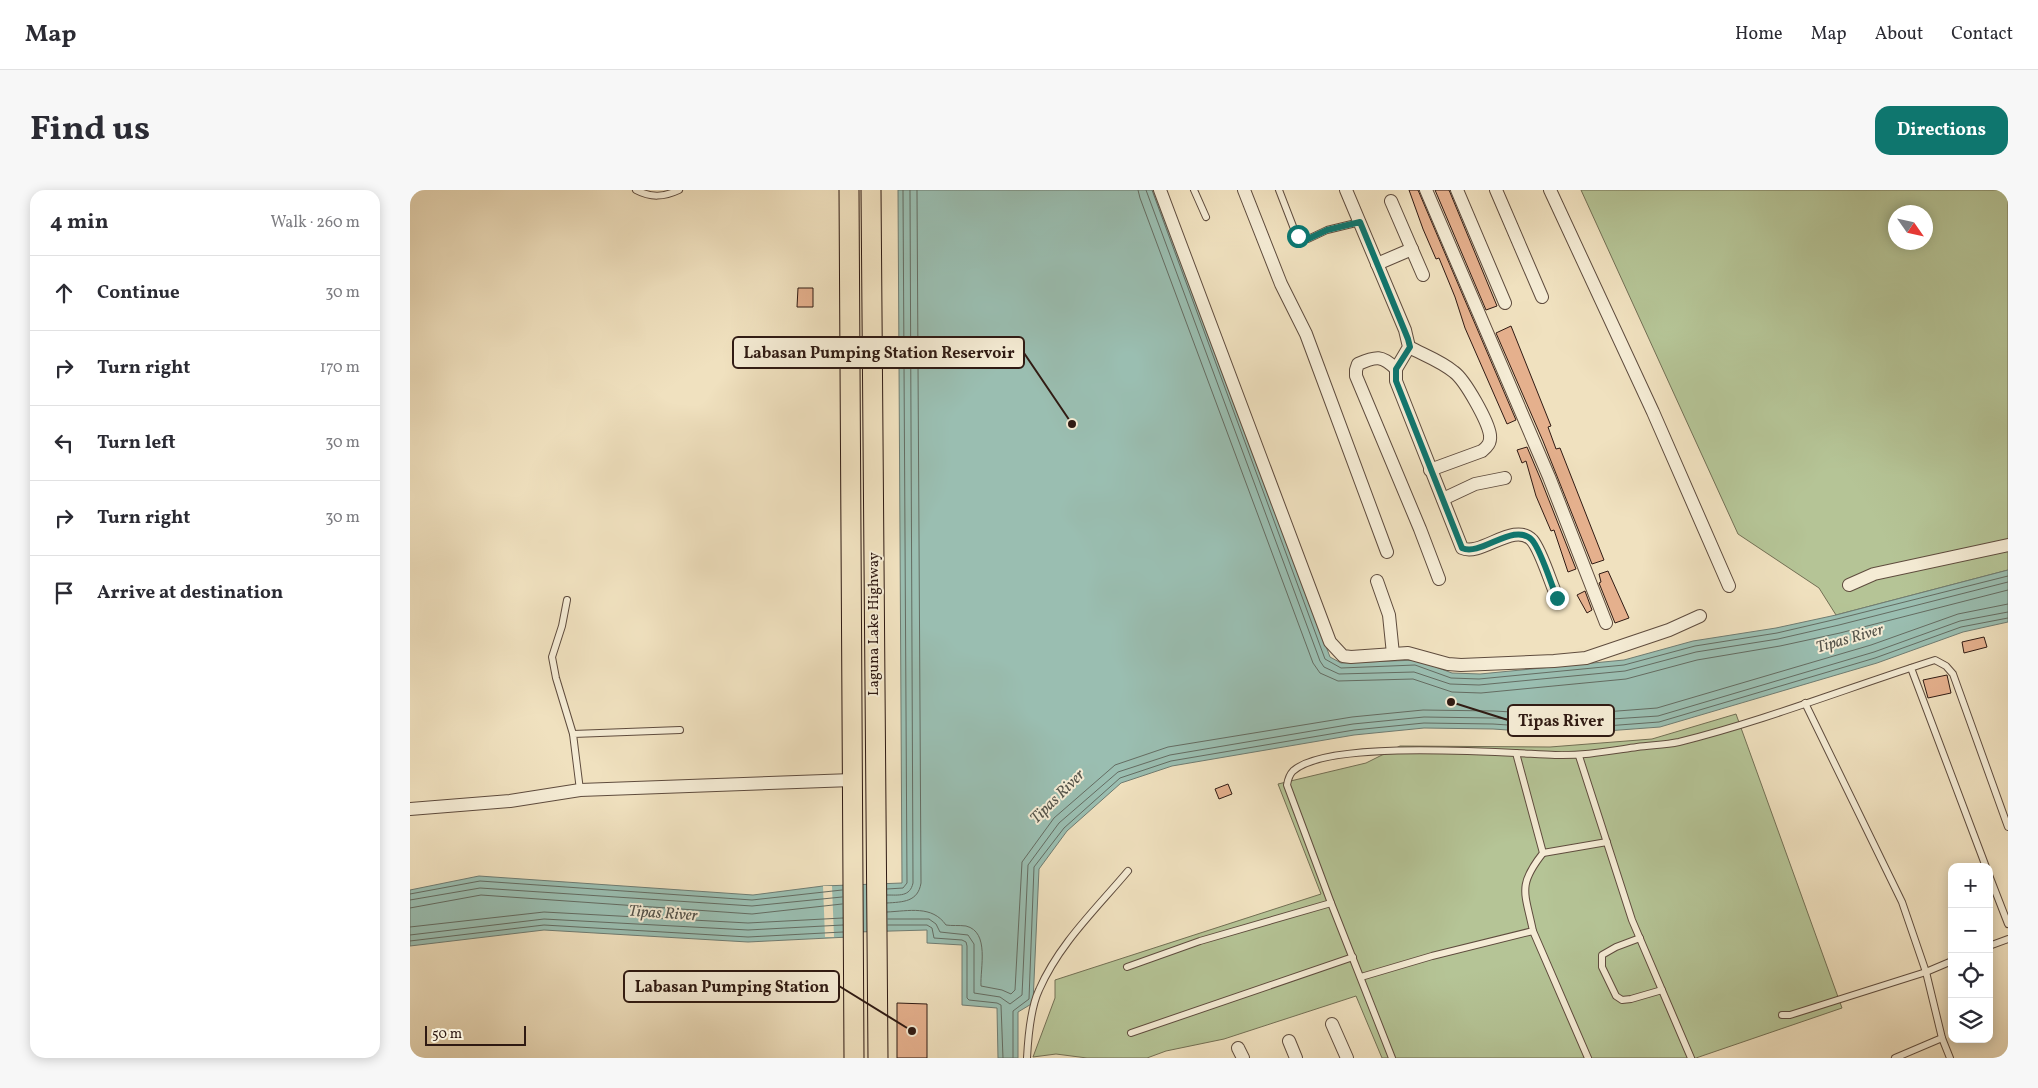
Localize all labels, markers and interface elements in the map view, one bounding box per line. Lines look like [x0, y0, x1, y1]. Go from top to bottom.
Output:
text: Map [25, 18, 76, 52]
text: Home [1735, 22, 1783, 47]
text: Map [1811, 22, 1847, 47]
text: About [1875, 22, 1923, 47]
text: Contact [1951, 22, 2013, 47]
text: Find us [30, 106, 150, 154]
button: Directions [1875, 106, 2008, 155]
north arrow [1888, 205, 1933, 250]
text: 4 min [50, 208, 109, 237]
text: Walk · 260 m [270, 212, 360, 234]
route start [1287, 225, 1310, 248]
icon: ahead [50, 279, 78, 307]
text: Continue [97, 280, 180, 306]
text: 30 m [325, 282, 360, 304]
callout: Labasan Pumping Station Reservoir [733, 337, 1024, 368]
text: Labasan Pumping Station Reservoir [743, 343, 1015, 365]
icon: right [50, 354, 78, 382]
text: Turn right [97, 355, 190, 381]
text: 170 m [320, 357, 360, 379]
icon: left [50, 429, 78, 457]
text: Turn left [97, 430, 176, 456]
text: 30 m [325, 432, 360, 454]
icon: right [50, 504, 78, 532]
text: Turn right [97, 505, 190, 531]
text: 30 m [325, 507, 360, 529]
street label: Laguna Lake Highway [864, 552, 885, 696]
icon: arrive [50, 579, 78, 607]
text: Arrive at destination [97, 580, 283, 606]
route end [1546, 587, 1569, 610]
water label: Tipas River [1814, 619, 1887, 659]
callout: Tipas River [1508, 705, 1614, 736]
text: Tipas River [1518, 711, 1604, 733]
water label: Tipas River [1026, 764, 1091, 829]
map controls [1948, 863, 1993, 1043]
button: + [1948, 863, 1993, 908]
water label: Tipas River [628, 901, 699, 927]
button: − [1948, 908, 1993, 953]
button: locate [1948, 953, 1993, 998]
callout: Labasan Pumping Station [624, 971, 839, 1002]
text: Labasan Pumping Station [635, 977, 830, 999]
button: layers [1948, 998, 1993, 1043]
scale bar [425, 1023, 526, 1046]
text: 50 m [432, 1025, 462, 1044]

